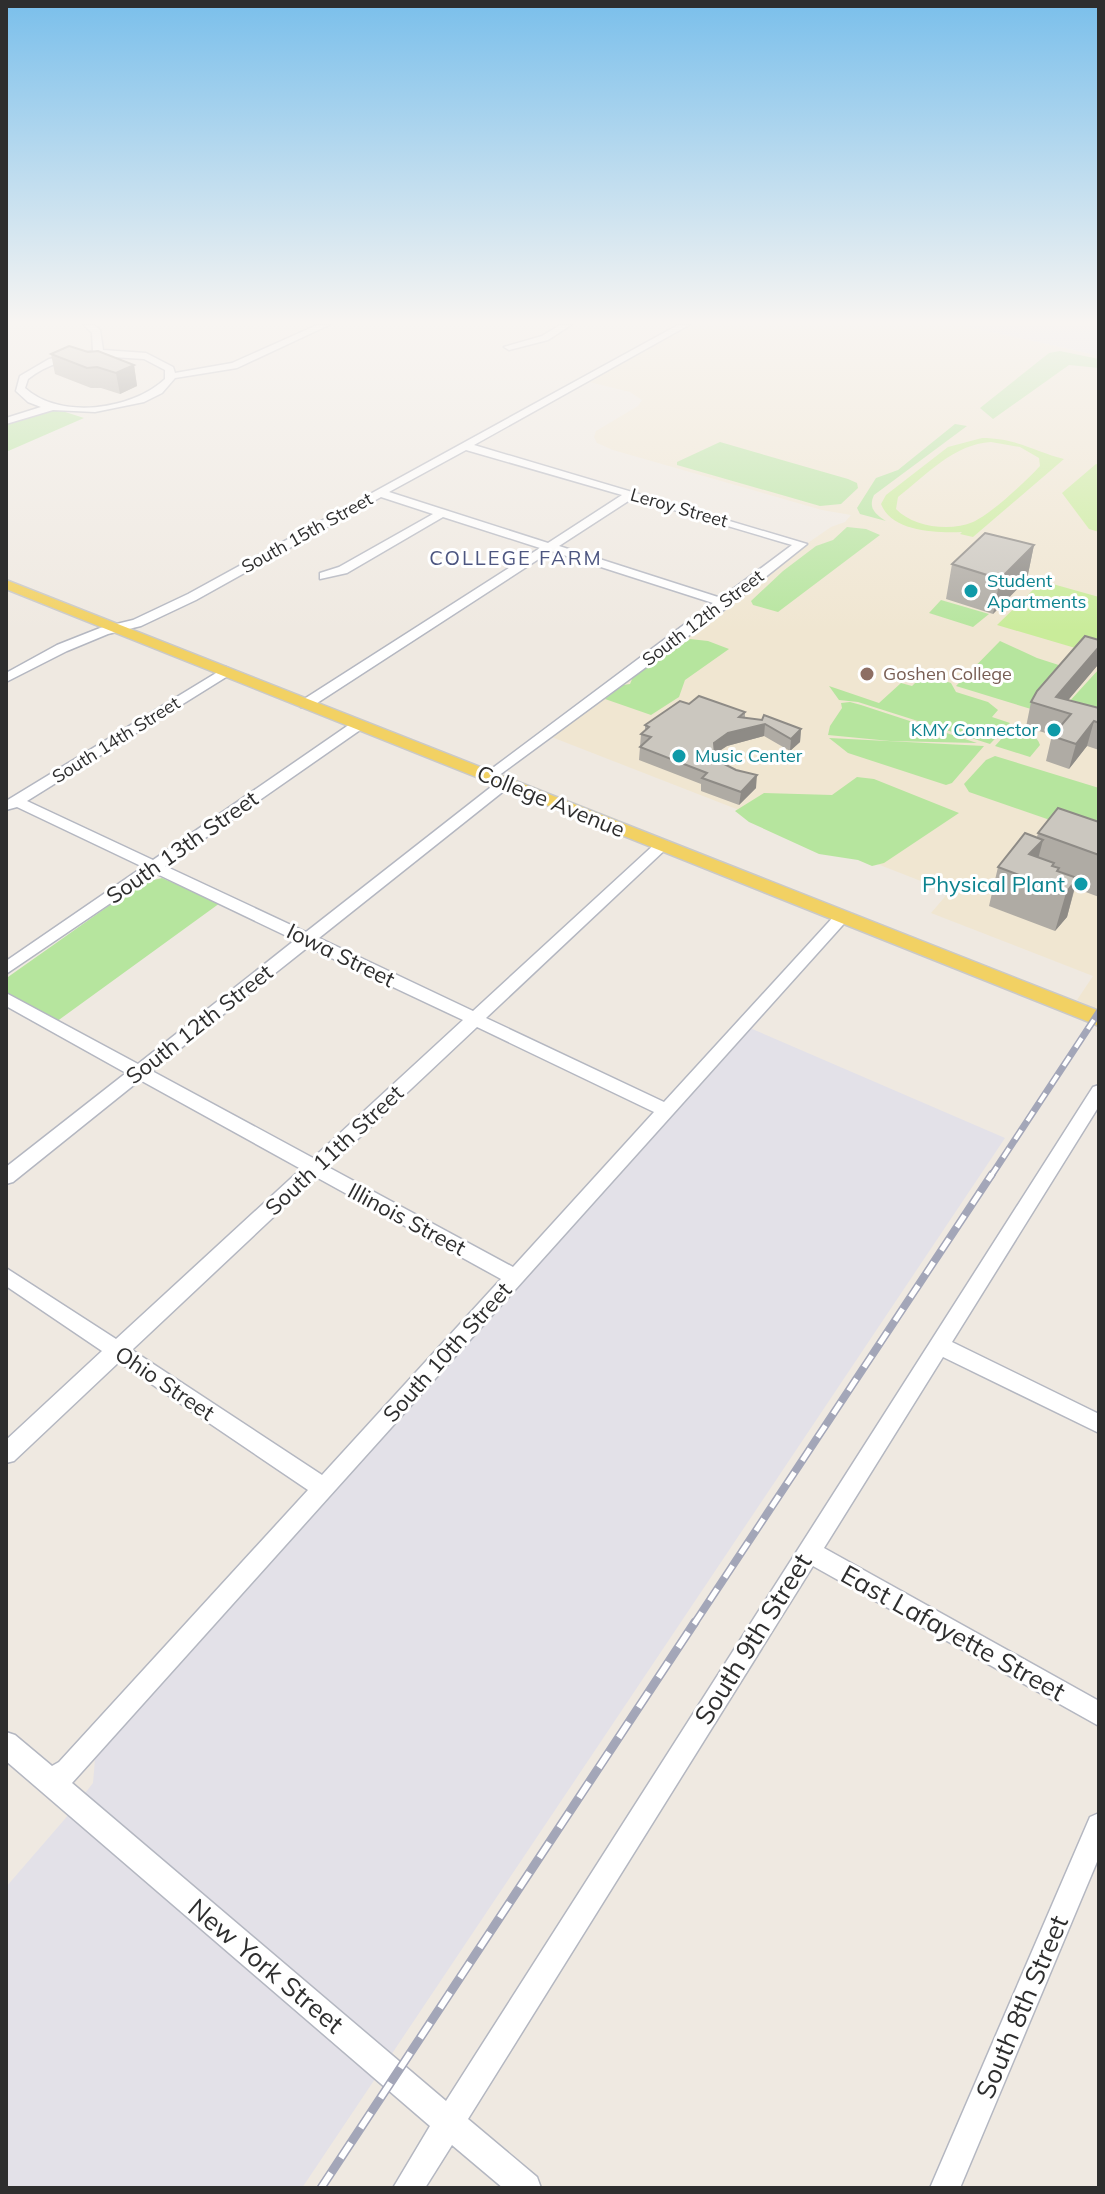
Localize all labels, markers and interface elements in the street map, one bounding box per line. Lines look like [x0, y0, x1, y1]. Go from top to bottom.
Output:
street label: Leroy Street [628, 483, 730, 532]
street label: South 15th Street [237, 487, 376, 578]
district label: COLLEGE FARM [429, 545, 603, 570]
street label: South 12th Street [637, 564, 768, 671]
place label: Student Apartments [987, 569, 1087, 613]
marker: Student Apartments [962, 582, 980, 600]
place label: Goshen College [883, 662, 1012, 685]
marker: Goshen College [858, 665, 876, 683]
street label: South 14th Street [48, 691, 184, 788]
place label: KMY Connector [911, 718, 1038, 741]
marker: KMY Connector [1045, 721, 1063, 739]
place label: Music Center [695, 744, 803, 767]
marker: Music Center [670, 747, 688, 765]
street label: College Avenue [473, 759, 629, 843]
street label: South 13th Street [101, 784, 264, 910]
place label: Physical Plant [922, 870, 1065, 898]
marker: Physical Plant [1072, 875, 1090, 893]
street label: Iowa Street [282, 917, 400, 993]
street label: South 12th Street [120, 958, 278, 1090]
street label: South 11th Street [259, 1079, 409, 1221]
street label: Illinois Street [343, 1176, 471, 1262]
street label: South 10th Street [377, 1276, 517, 1428]
street label: Ohio Street [110, 1339, 220, 1427]
street label: South 9th Street [687, 1547, 818, 1731]
street label: East Lafayette Street [835, 1557, 1071, 1708]
street label: New York Street [182, 1891, 351, 2040]
street label: South 8th Street [968, 1910, 1075, 2103]

